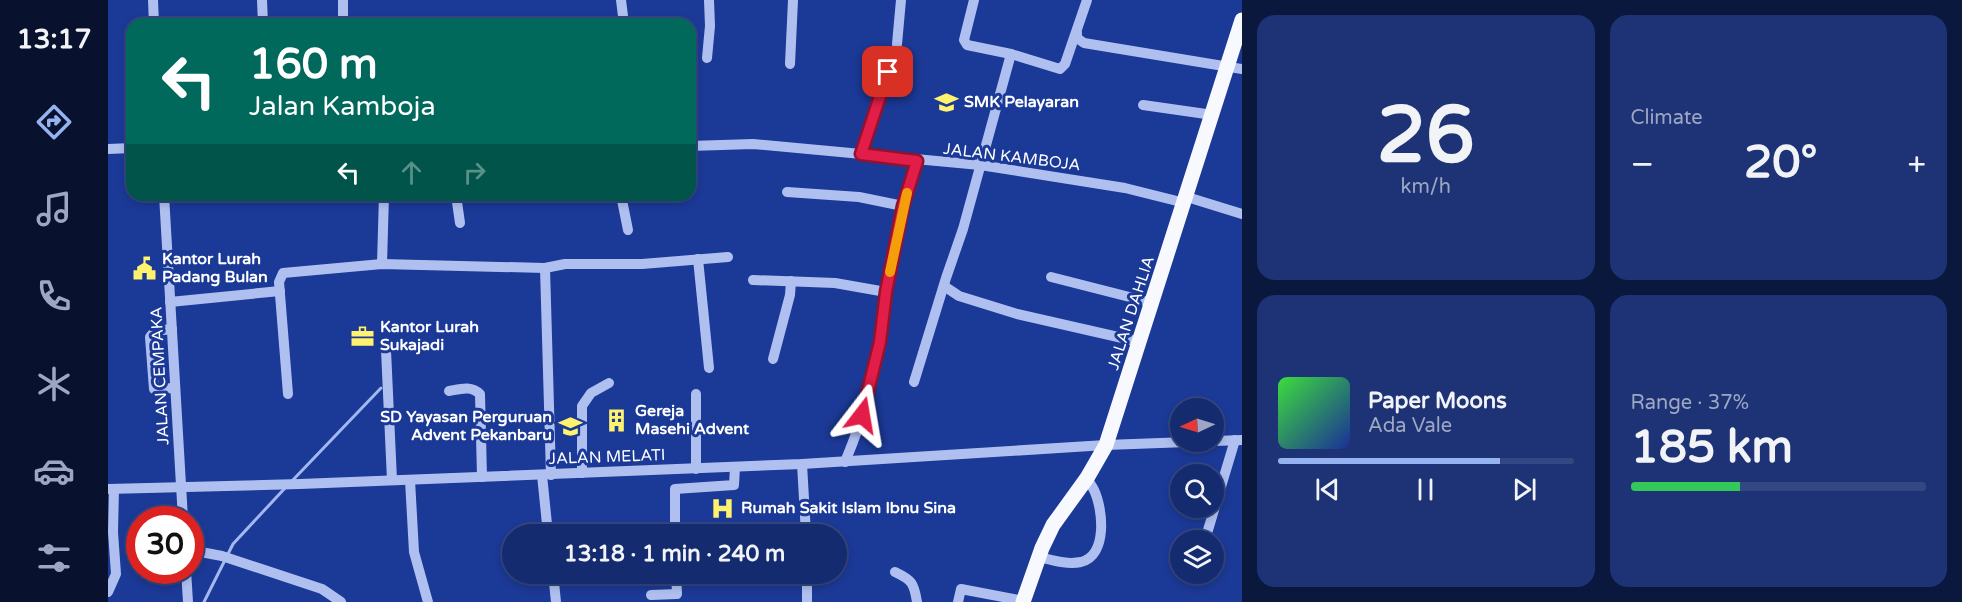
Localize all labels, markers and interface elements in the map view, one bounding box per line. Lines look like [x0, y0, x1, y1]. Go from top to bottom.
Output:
text: 13:17 [17, 23, 91, 56]
text: 160 m [249, 39, 378, 90]
icon: left [150, 42, 228, 120]
pin [862, 46, 913, 97]
icon: arrive [871, 55, 904, 88]
school or university icon: SMK Pelayaran [933, 89, 959, 115]
text: 26 [1377, 89, 1475, 183]
text: Jalan Kamboja [249, 90, 436, 123]
place label: SMK Pelayaran [964, 92, 1079, 112]
icon: directions [33, 101, 75, 143]
text: Climate [1631, 106, 1703, 130]
text: 20° [1744, 136, 1817, 190]
street label: JALAN KAMBOJA [942, 139, 1082, 175]
text: − [1631, 145, 1654, 184]
text: + [1907, 145, 1926, 184]
icon: left [332, 156, 365, 189]
icon: ahead [395, 156, 428, 189]
icon: right [458, 156, 491, 189]
text: km/h [1401, 175, 1451, 199]
icon: music [33, 188, 75, 230]
place label: Kantor Lurah Padang Bulan [162, 249, 268, 287]
street label: JALAN DAHLIA [1103, 253, 1159, 373]
public building icon: Kantor Lurah Padang Bulan [131, 255, 157, 281]
icon: phone [33, 275, 75, 317]
street label: JALAN CEMPAKA [146, 306, 174, 446]
place label: Kantor Lurah Sukajadi [380, 317, 479, 355]
office icon: Kantor Lurah Sukajadi [349, 323, 375, 349]
icon: climate [33, 363, 75, 405]
position arrow [830, 383, 894, 447]
text: Paper Moons [1368, 388, 1507, 414]
text: Range · 37% [1631, 391, 1749, 415]
north arrow [1170, 398, 1224, 452]
map controls [1170, 398, 1224, 584]
place label: Gereja Masehi Advent [635, 401, 750, 439]
place label: SD Yayasan Perguruan Advent Pekanbaru [380, 407, 552, 445]
building icon: Gereja Masehi Advent [604, 407, 630, 433]
school or university icon: SD Yayasan Perguruan Advent Pekanbaru [557, 413, 583, 439]
text: Ada Vale [1368, 414, 1452, 438]
text: 185 km [1631, 421, 1793, 475]
street label: JALAN MELATI [548, 445, 666, 469]
icon: car [33, 450, 75, 492]
button: search [1170, 464, 1224, 518]
icon: previous [1311, 473, 1344, 506]
icon: pause [1409, 473, 1442, 506]
icon: next [1508, 473, 1541, 506]
hospital icon: Rumah Sakit Islam Ibnu Sina [710, 495, 736, 521]
place label: Rumah Sakit Islam Ibnu Sina [741, 498, 956, 518]
speed limit sign: 30 [126, 506, 204, 584]
button: layers [1170, 530, 1224, 584]
icon: filters [33, 537, 75, 579]
text: 13:18 · 1 min · 240 m [564, 541, 785, 567]

